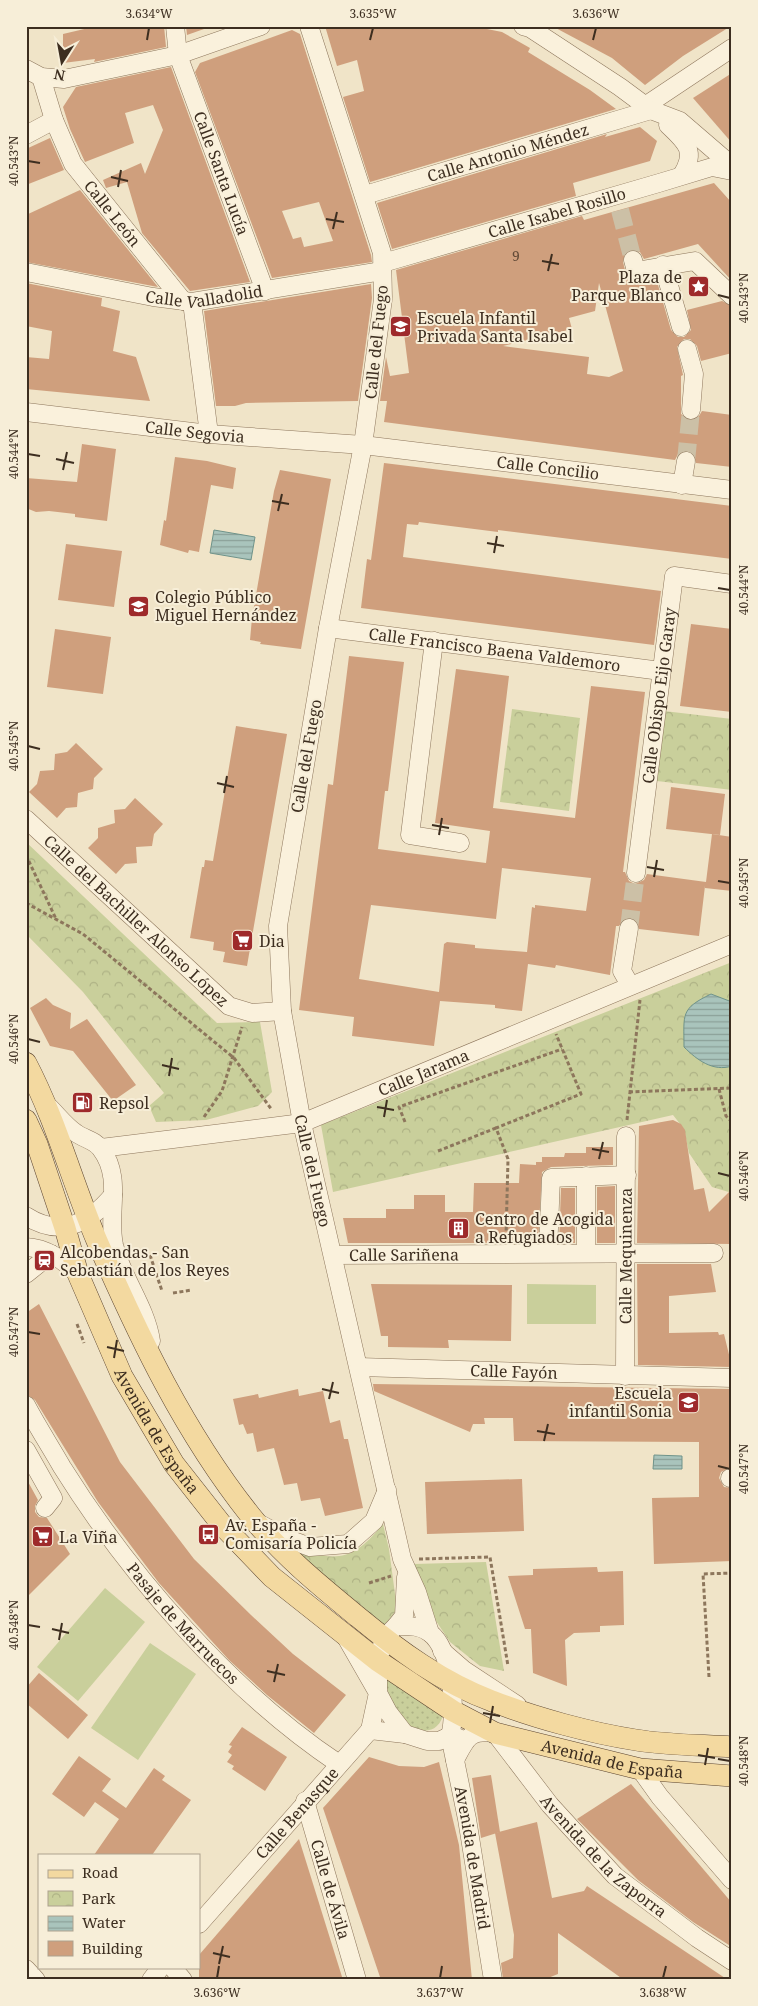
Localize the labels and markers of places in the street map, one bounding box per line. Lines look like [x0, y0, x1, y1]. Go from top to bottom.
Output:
place label: Plaza de Parque Blanco [571, 266, 682, 306]
place icon: Plaza de Parque Blanco [686, 274, 710, 298]
place label: Escuela Infantil Privada Santa Isabel [417, 307, 573, 347]
school or university icon: Escuela Infantil Privada Santa Isabel [389, 315, 413, 339]
place label: Colegio Público Miguel Hernández [155, 586, 297, 626]
school or university icon: Colegio Público Miguel Hernández [127, 594, 151, 618]
supermarket icon: Dia [231, 929, 255, 953]
place label: Dia [259, 930, 285, 952]
fuel station icon: Repsol [71, 1091, 95, 1115]
place label: Repsol [99, 1092, 149, 1114]
place label: Centro de Acogida a Refugiados [475, 1208, 613, 1248]
building icon: Centro de Acogida a Refugiados [447, 1216, 471, 1240]
place label: Alcobendas - San Sebastián de los Reyes [60, 1241, 230, 1281]
station icon: Alcobendas - San Sebastián de los Reyes [32, 1249, 56, 1273]
place label: Escuela infantil Sonia [569, 1382, 672, 1422]
school or university icon: Escuela infantil Sonia [676, 1390, 700, 1414]
place label: Av. España - Comisaría Policía [225, 1514, 357, 1554]
bus stop icon: Av. España - Comisaría Policía [197, 1522, 221, 1546]
supermarket icon: La Viña [31, 1525, 55, 1549]
place label: La Viña [59, 1526, 117, 1548]

